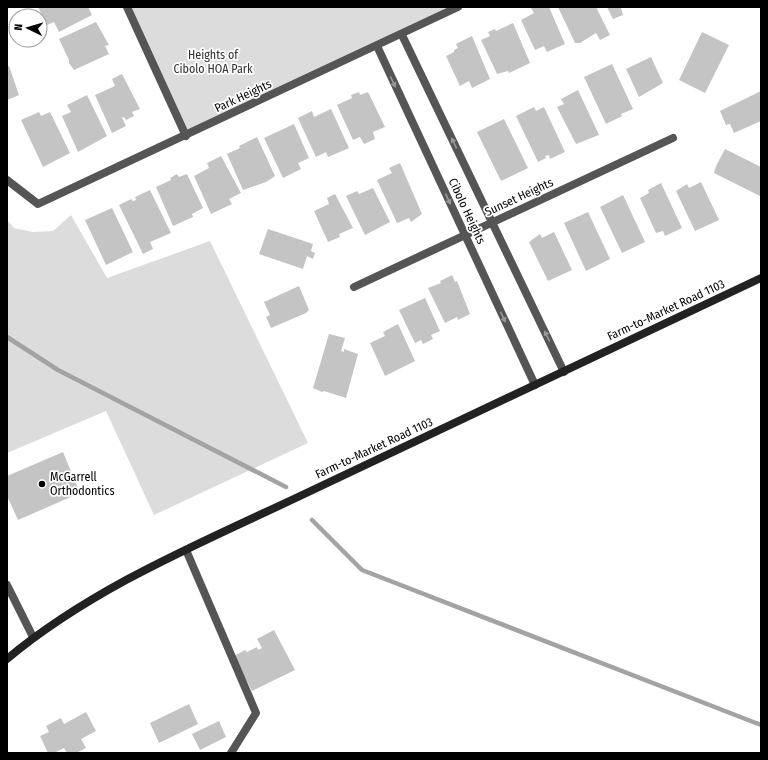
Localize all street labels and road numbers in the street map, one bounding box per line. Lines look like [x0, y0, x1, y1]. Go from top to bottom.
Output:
street label: Park Heights [212, 77, 274, 115]
street label: Sunset Heights [483, 175, 555, 219]
street label: Cibolo Heights [446, 176, 488, 246]
street label: Farm-to-Market Road 1103 [605, 277, 727, 343]
street label: Farm-to-Market Road 1103 [313, 415, 435, 481]

